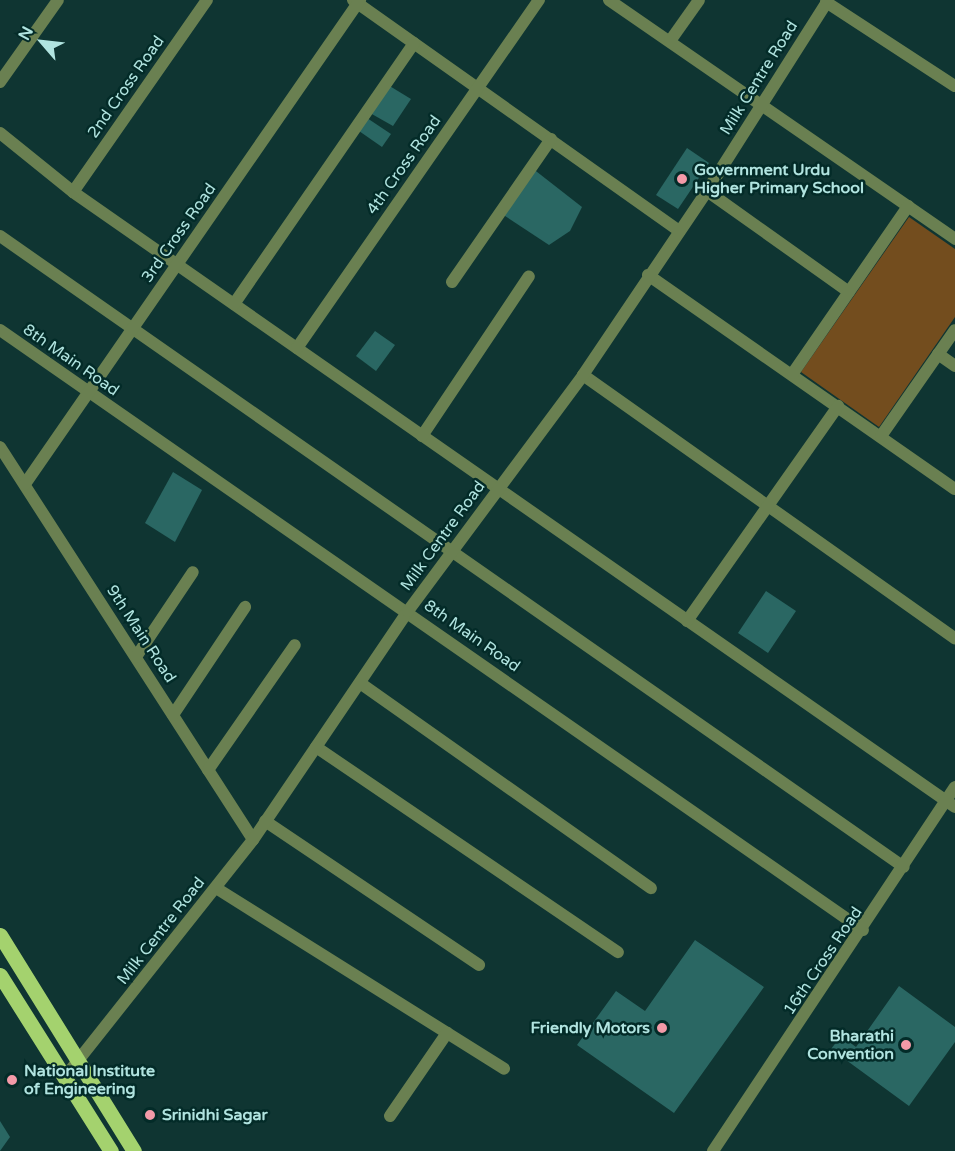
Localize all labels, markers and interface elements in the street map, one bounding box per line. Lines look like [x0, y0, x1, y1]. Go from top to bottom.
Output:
north arrow [12, 12, 72, 72]
street label: Milk Centre Road [716, 17, 802, 139]
text: N [14, 23, 38, 44]
street label: 2nd Cross Road [84, 32, 168, 142]
street label: 4th Cross Road [363, 112, 445, 218]
place label: Government Urdu Higher Primary School [694, 160, 864, 198]
marker: Government Urdu Higher Primary School [675, 172, 689, 186]
street label: 3rd Cross Road [138, 180, 220, 286]
street label: 8th Main Road [19, 320, 123, 400]
street label: Milk Centre Road [397, 477, 489, 595]
street label: 9th Main Road [102, 582, 180, 686]
street label: 8th Main Road [420, 596, 524, 676]
street label: Milk Centre Road [113, 873, 209, 989]
street label: 16th Cross Road [780, 903, 866, 1019]
place label: Friendly Motors [531, 1018, 650, 1038]
marker: Friendly Motors [655, 1021, 669, 1035]
place label: Bharathi Convention [807, 1026, 894, 1064]
marker: Bharathi Convention [899, 1038, 913, 1052]
place label: National Institute of Engineering [24, 1061, 155, 1099]
marker: National Institute of Engineering [5, 1073, 19, 1087]
place label: Srinidhi Sagar [162, 1105, 268, 1125]
marker: Srinidhi Sagar [143, 1108, 157, 1122]

